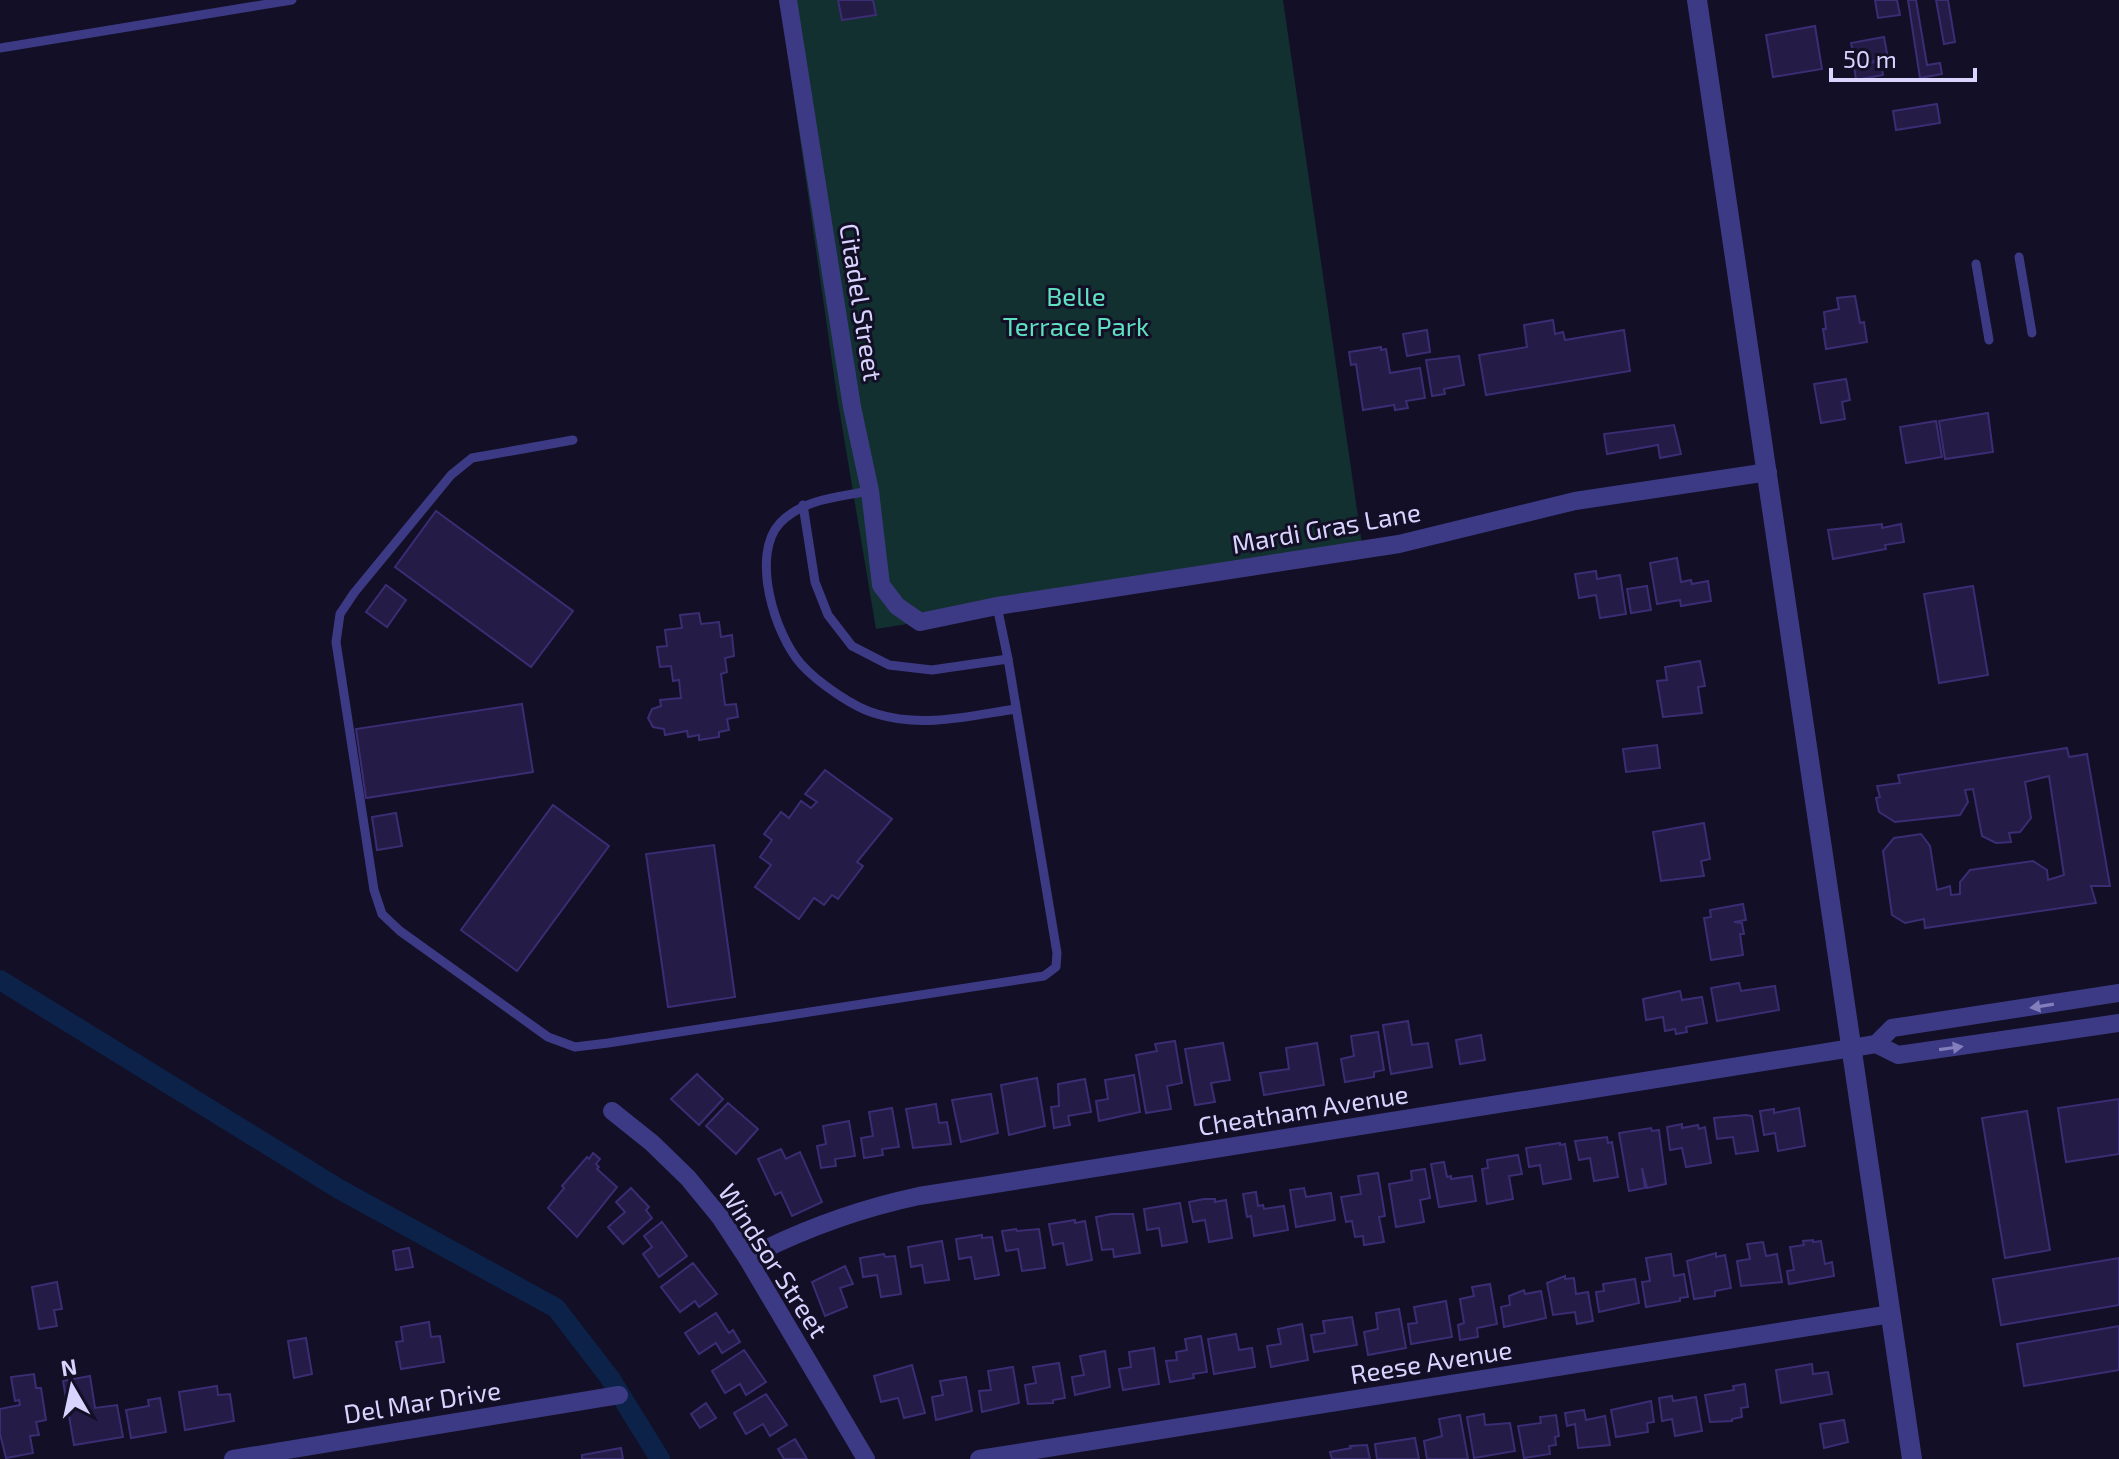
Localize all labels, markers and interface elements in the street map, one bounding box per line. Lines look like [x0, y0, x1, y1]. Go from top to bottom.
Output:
scale bar [1831, 32, 1975, 82]
text: 50 m [1843, 44, 1897, 73]
street label: Citadel Street [834, 221, 890, 383]
park label: Belle Terrace Park [1003, 280, 1149, 341]
street label: Mardi Gras Lane [1229, 495, 1423, 559]
one-way arrow [2029, 1000, 2054, 1013]
one-way arrow [1939, 1041, 1964, 1054]
street label: Cheatham Avenue [1196, 1077, 1410, 1141]
street label: Windsor Street [713, 1177, 835, 1343]
street label: Reese Avenue [1348, 1333, 1514, 1389]
north arrow [32, 1347, 112, 1427]
text: N [59, 1352, 79, 1380]
street label: Del Mar Drive [341, 1373, 503, 1429]

